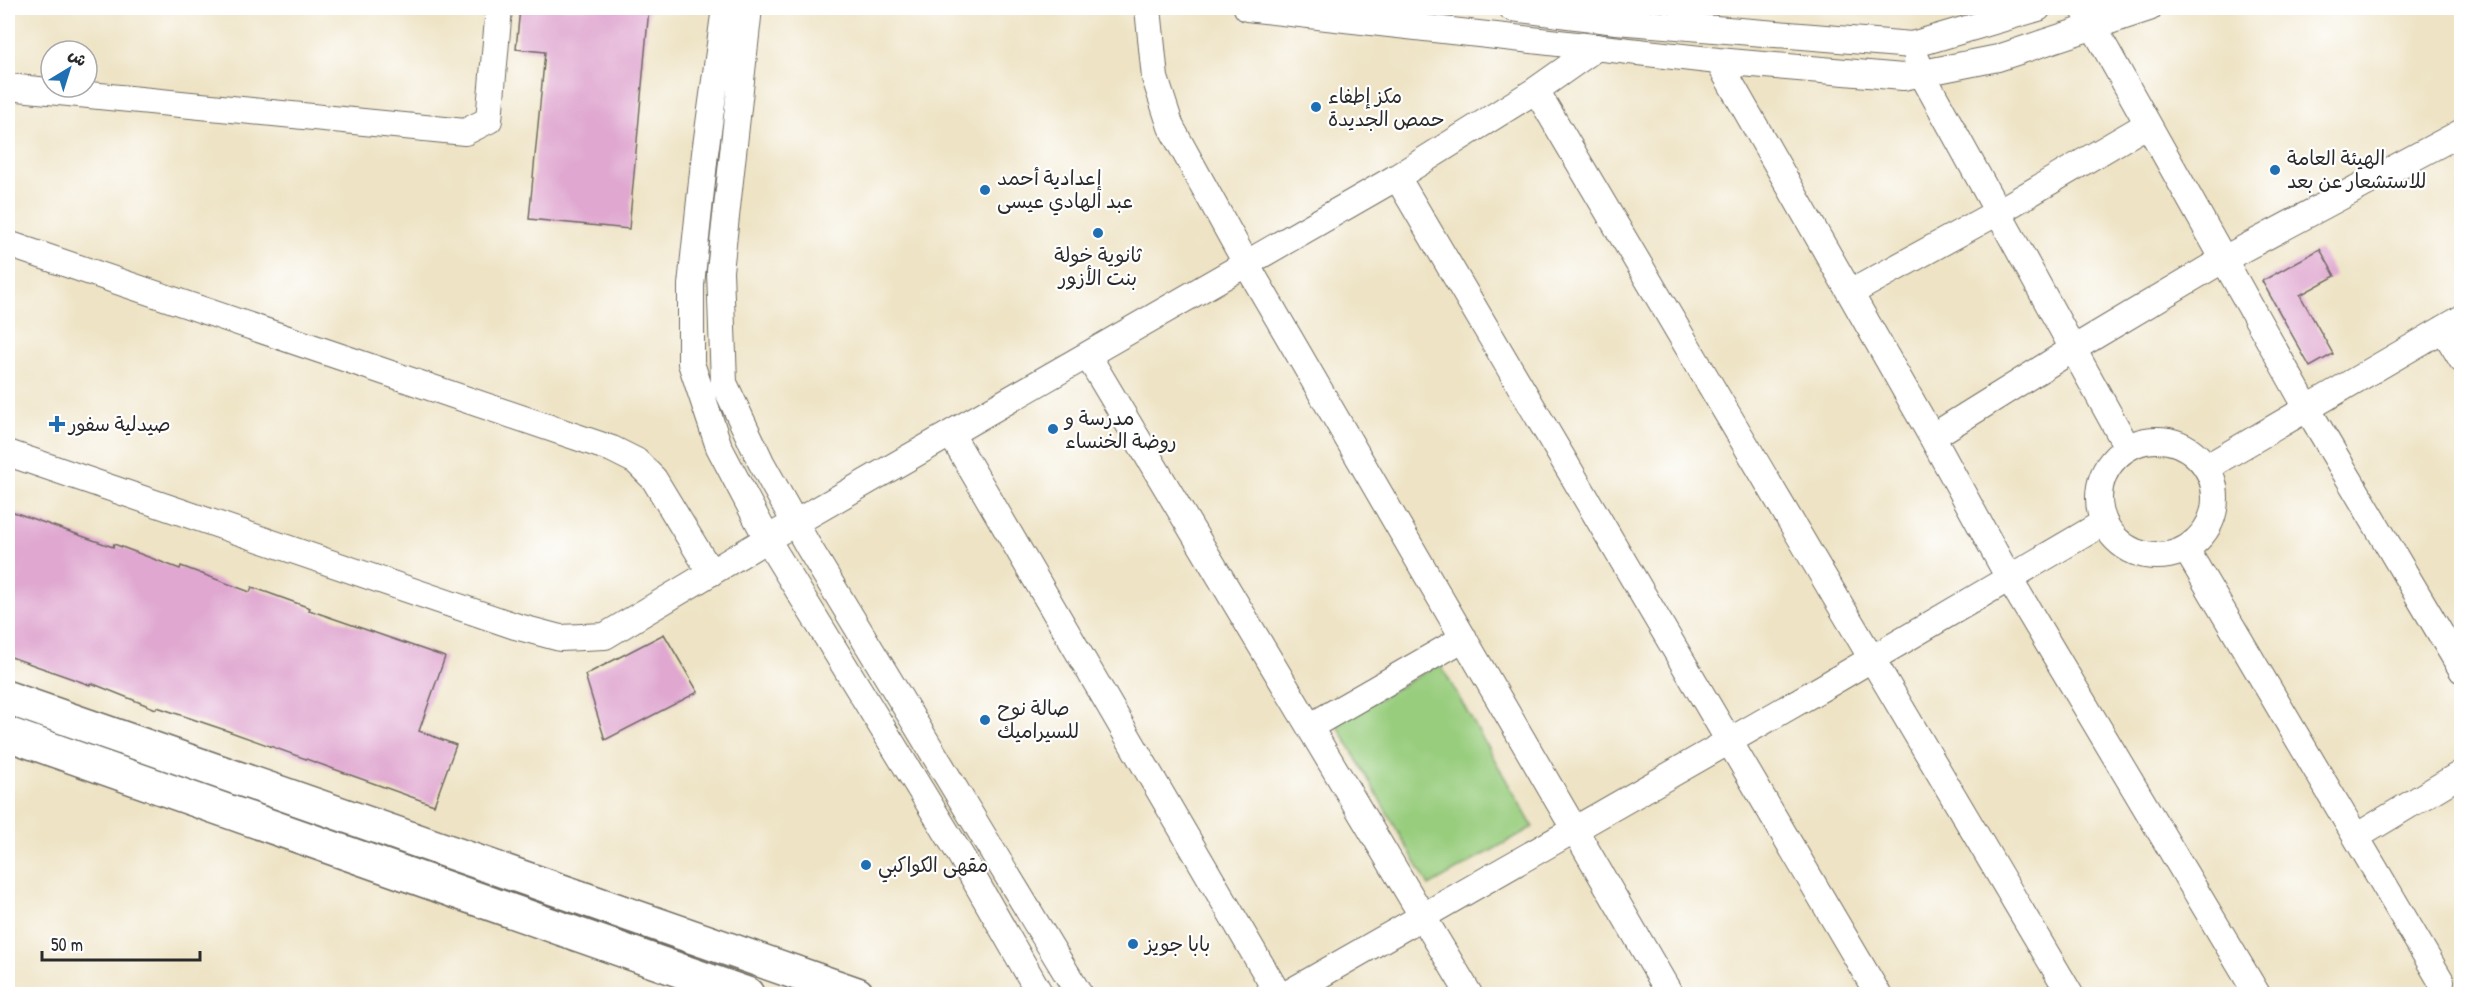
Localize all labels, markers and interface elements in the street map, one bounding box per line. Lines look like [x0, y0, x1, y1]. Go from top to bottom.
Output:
north arrow [39, 39, 99, 99]
text: ش [65, 43, 92, 71]
place label: مكز إطفاء حمص الجديدة [1328, 82, 1445, 132]
marker: مكز إطفاء حمص الجديدة [1309, 100, 1323, 114]
place label: الهيئة العامة للاستشعار عن بعد [2287, 144, 2426, 194]
marker: الهيئة العامة للاستشعار عن بعد [2268, 163, 2282, 177]
place label: إعدادية أحمد عبد الهادي عيسى [997, 164, 1133, 216]
marker: إعدادية أحمد عبد الهادي عيسى [978, 183, 992, 197]
marker: ثانوية خولة بنت الأزور [1091, 226, 1105, 240]
place label: ثانوية خولة بنت الأزور [1054, 241, 1143, 291]
place label: مدرسة و روضة الخنساء [1063, 404, 1177, 454]
place label: صيدلية سفور [67, 410, 171, 437]
marker: صيدلية سفور [50, 417, 64, 431]
marker: مدرسة و روضة الخنساء [1046, 422, 1060, 436]
place label: صالة نوح للسيراميك [997, 694, 1079, 744]
marker: صالة نوح للسيراميك [978, 713, 992, 727]
place label: مقهى الكواكبي [878, 851, 988, 883]
marker: مقهى الكواكبي [859, 858, 873, 872]
scale bar [42, 924, 200, 962]
place label: بابا جويز [1143, 930, 1210, 957]
text: 50 m [51, 932, 83, 957]
marker: بابا جويز [1126, 937, 1140, 951]

